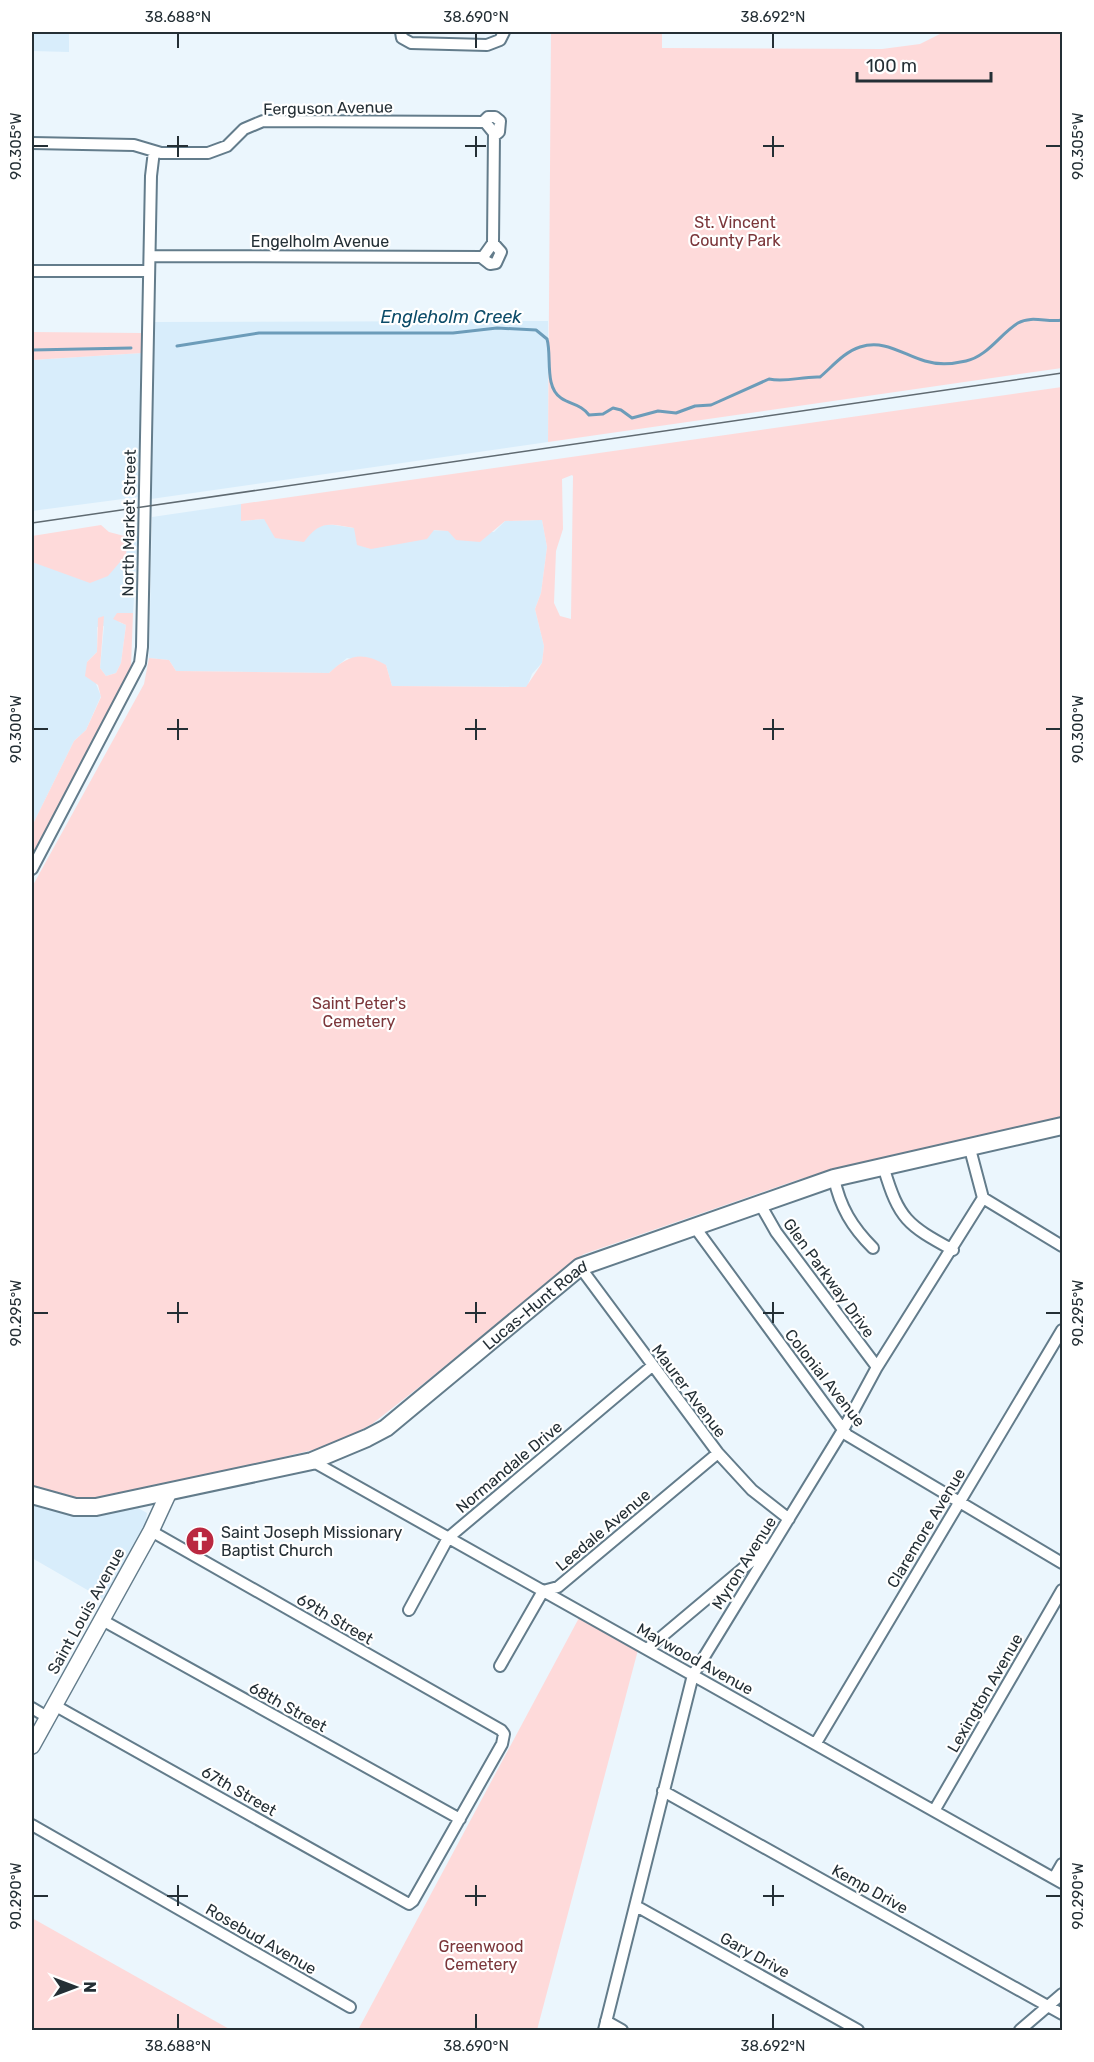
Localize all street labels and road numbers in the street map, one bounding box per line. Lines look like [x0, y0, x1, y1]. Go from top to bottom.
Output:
street label: Ferguson Avenue [263, 97, 393, 119]
street label: Engelholm Avenue [251, 232, 389, 251]
street label: North Market Street [118, 449, 140, 597]
street label: Glen Parkway Drive [779, 1215, 879, 1341]
street label: Lucas-Hunt Road [479, 1256, 589, 1353]
street label: Colonial Avenue [781, 1325, 869, 1431]
street label: Maurer Avenue [648, 1341, 730, 1441]
street label: Normandale Drive [452, 1417, 566, 1517]
street label: Claremore Avenue [883, 1465, 969, 1591]
street label: Leedale Avenue [552, 1485, 654, 1575]
street label: Myron Avenue [708, 1513, 780, 1613]
street label: Saint Louis Avenue [43, 1544, 129, 1678]
street label: 69th Street [293, 1589, 377, 1649]
street label: Maywood Avenue [633, 1619, 757, 1699]
street label: Lexington Avenue [943, 1630, 1027, 1756]
street label: 68th Street [246, 1678, 330, 1736]
street label: 67th Street [198, 1762, 280, 1820]
street label: Kemp Drive [829, 1860, 911, 1918]
street label: Rosebud Avenue [202, 1900, 320, 1978]
street label: Gary Drive [717, 1928, 793, 1982]

